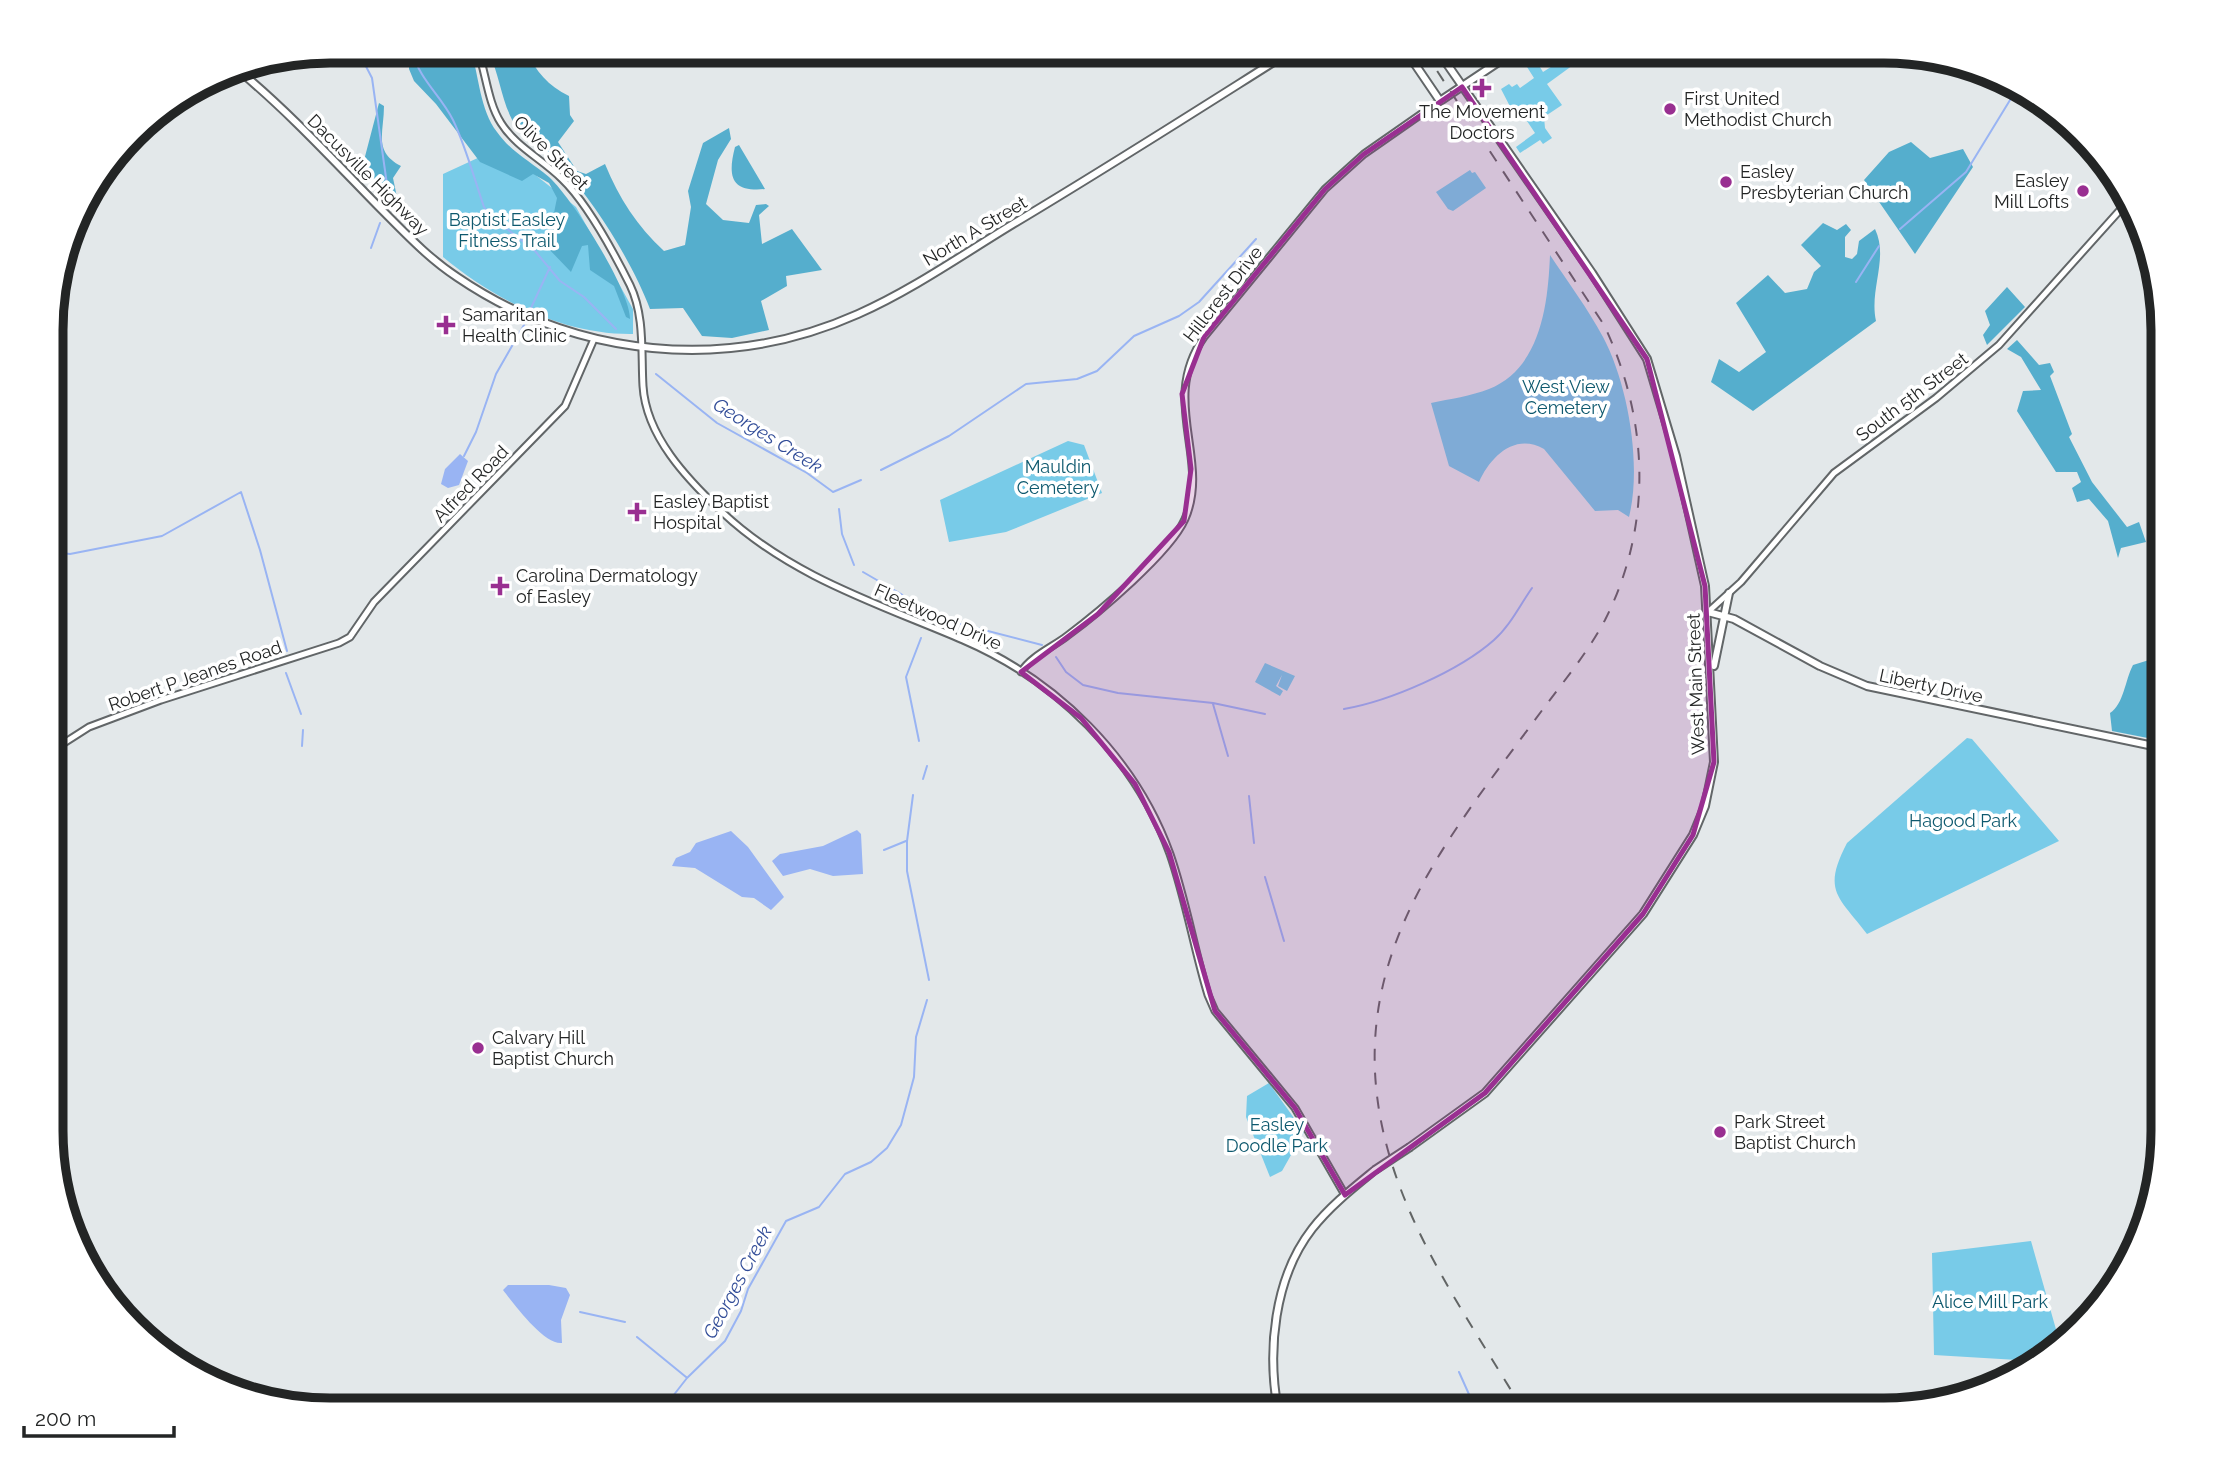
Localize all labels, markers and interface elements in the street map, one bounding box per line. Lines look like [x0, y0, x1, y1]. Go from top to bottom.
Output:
marker: The Movement Doctors [1472, 78, 1492, 98]
place label: First United Methodist Church [1684, 88, 1832, 130]
place label: The Movement Doctors [1419, 101, 1545, 143]
marker: First United Methodist Church [1662, 101, 1678, 117]
street label: Dacusville Highway [303, 110, 433, 240]
street label: Olive Street [510, 111, 593, 194]
place label: Easley Presbyterian Church [1740, 161, 1909, 203]
place label: Easley Mill Lofts [1994, 170, 2069, 212]
marker: Easley Presbyterian Church [1718, 174, 1734, 190]
marker: Easley Mill Lofts [2075, 183, 2091, 199]
street label: North A Street [919, 191, 1030, 270]
park label: Baptist Easley Fitness Trail [449, 209, 565, 251]
street label: Hillcrest Drive [1179, 241, 1267, 346]
place label: Samaritan Health Clinic [462, 304, 567, 346]
marker: Samaritan Health Clinic [436, 315, 456, 335]
street label: South 5th Street [1852, 348, 1972, 445]
park label: West View Cemetery [1522, 376, 1610, 418]
water label: Georges Creek [709, 393, 827, 477]
street label: Alfred Road [429, 441, 512, 526]
park label: Mauldin Cemetery [1017, 456, 1099, 498]
place label: Easley Baptist Hospital [653, 491, 769, 533]
marker: Easley Baptist Hospital [627, 502, 647, 522]
place label: Carolina Dermatology of Easley [516, 565, 698, 607]
marker: Carolina Dermatology of Easley [490, 576, 510, 596]
street label: Fleetwood Drive [871, 579, 1005, 654]
street label: West Main Street [1683, 613, 1708, 755]
street label: Robert P Jeanes Road [105, 636, 284, 715]
street label: Liberty Drive [1877, 664, 1985, 707]
park label: Hagood Park [1909, 810, 2018, 831]
place label: Calvary Hill Baptist Church [492, 1027, 614, 1069]
marker: Calvary Hill Baptist Church [470, 1040, 486, 1056]
place label: Park Street Baptist Church [1734, 1111, 1856, 1153]
park label: Easley Doodle Park [1226, 1114, 1329, 1156]
marker: Park Street Baptist Church [1712, 1124, 1728, 1140]
water label: Georges Creek [698, 1222, 776, 1342]
park label: Alice Mill Park [1932, 1291, 2049, 1312]
scale bar [24, 1394, 175, 1438]
text: 200 m [35, 1406, 96, 1431]

